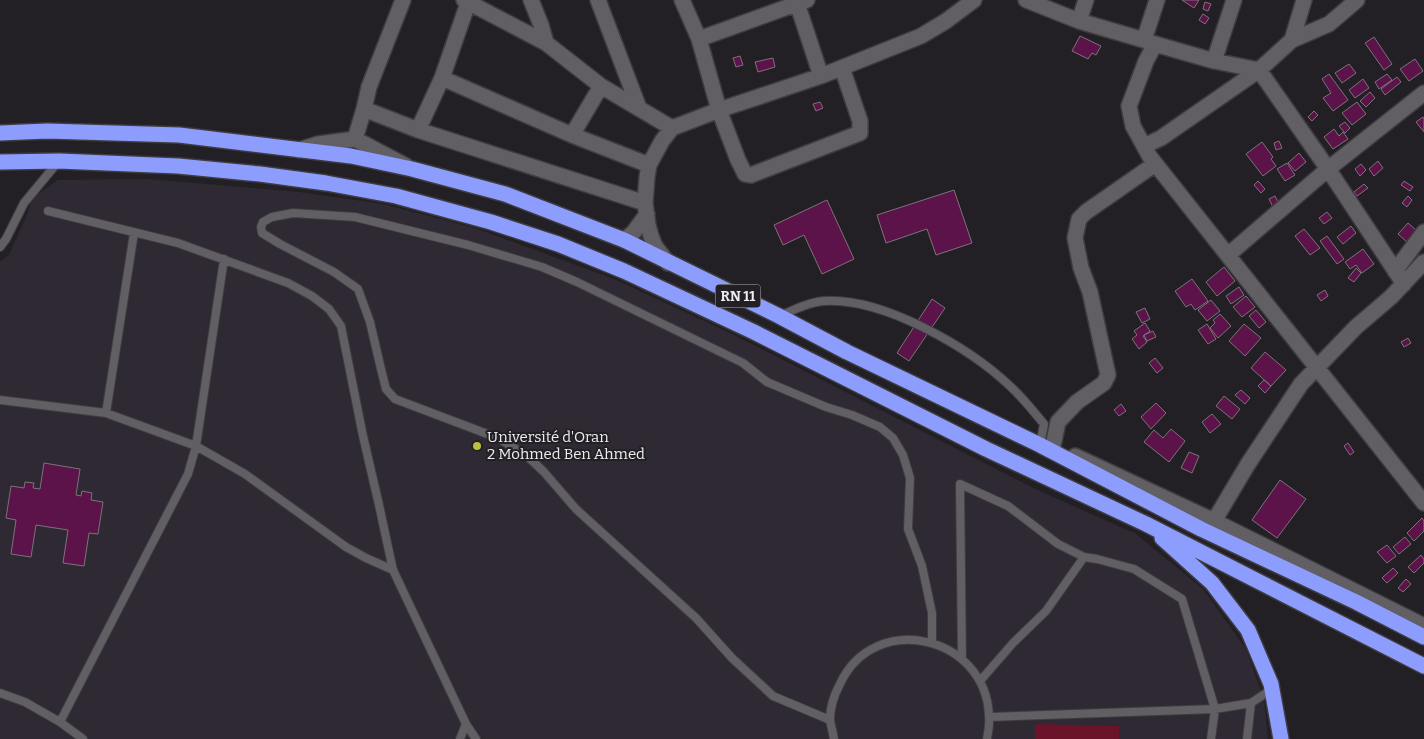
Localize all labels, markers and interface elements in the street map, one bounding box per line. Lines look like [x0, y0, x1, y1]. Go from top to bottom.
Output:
road number: RN 11 [716, 284, 760, 308]
place label: Université d'Oran 2 Mohmed Ben Ahmed [487, 428, 645, 463]
marker: Université d'Oran 2 Mohmed Ben Ahmed [471, 440, 483, 452]

